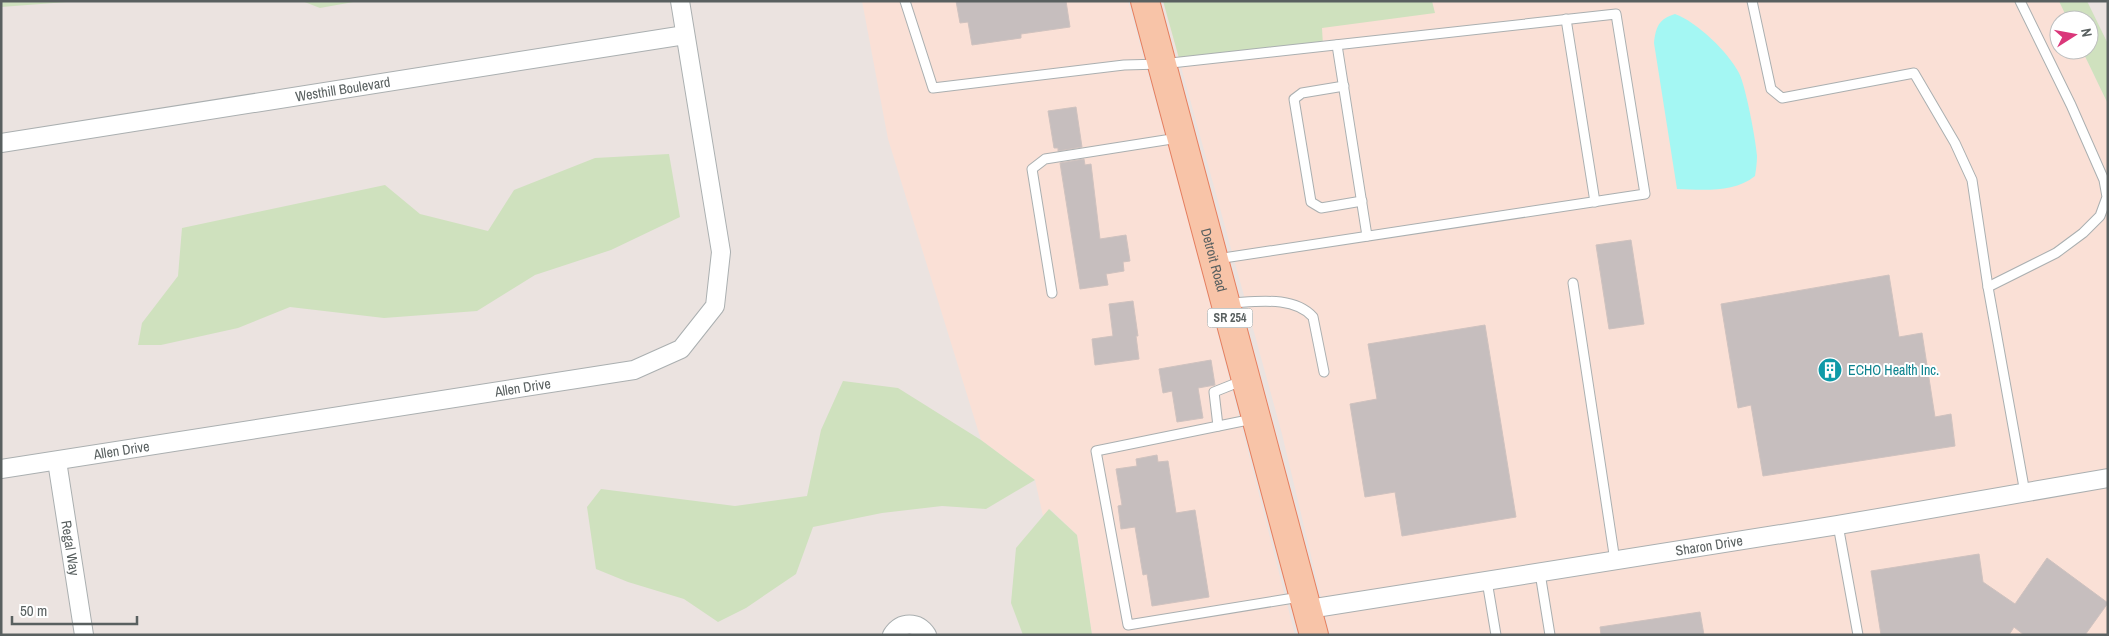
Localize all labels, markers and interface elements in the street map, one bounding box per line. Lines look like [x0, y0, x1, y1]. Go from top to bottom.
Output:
north arrow [2049, 10, 2099, 60]
text: N [2077, 27, 2096, 38]
street label: Westhill Boulevard [294, 73, 391, 105]
street label: Detroit Road [1197, 226, 1231, 294]
road number: SR 254 [1208, 308, 1252, 328]
building icon: ECHO Health Inc. [1817, 357, 1843, 383]
place label: ECHO Health Inc. [1848, 361, 1939, 379]
street label: Allen Drive [492, 374, 552, 401]
street label: Allen Drive [91, 437, 151, 464]
street label: Regal Way [57, 519, 84, 577]
street label: Sharon Drive [1674, 531, 1744, 560]
scale bar [12, 594, 138, 626]
text: 50 m [20, 600, 47, 621]

